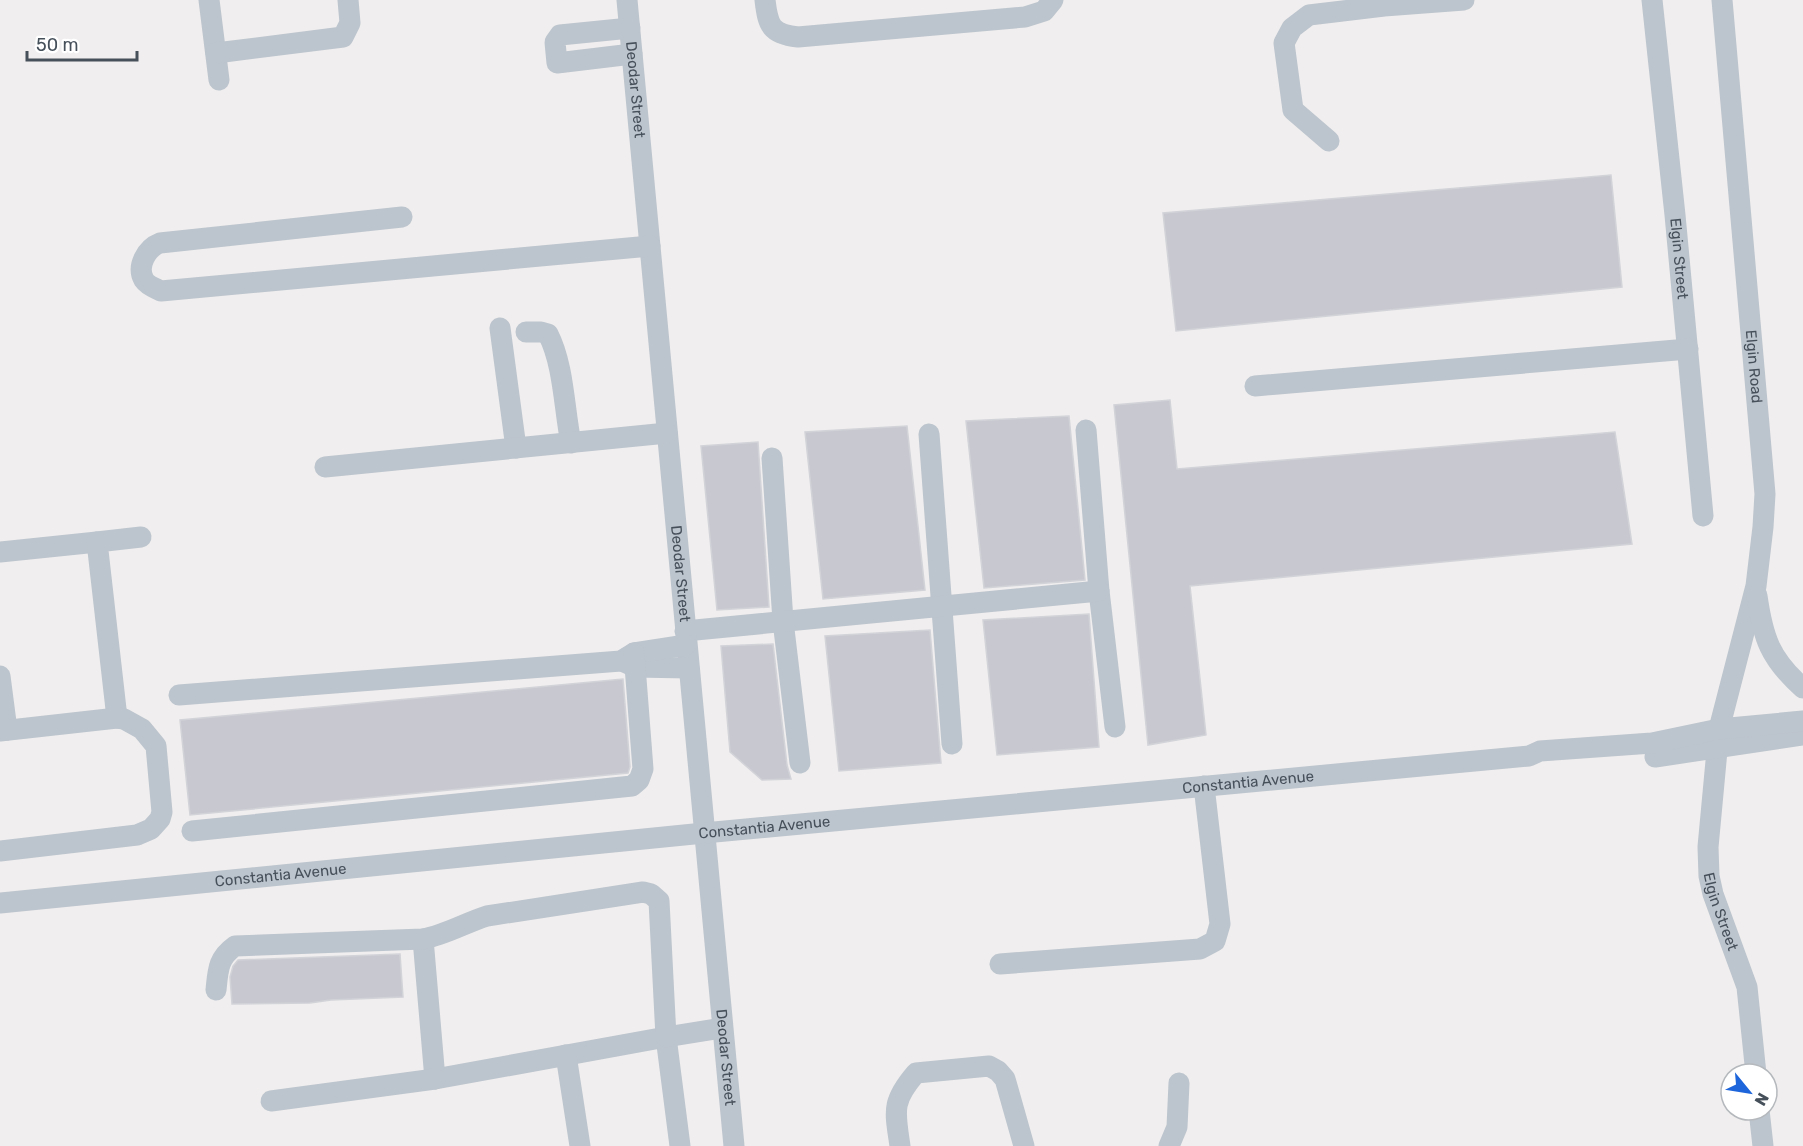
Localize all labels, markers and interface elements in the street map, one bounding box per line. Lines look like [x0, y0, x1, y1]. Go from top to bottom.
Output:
scale bar [27, 24, 136, 62]
text: 50 m [36, 34, 79, 56]
street label: Deodar Street [622, 40, 649, 139]
street label: Elgin Street [1666, 217, 1692, 300]
street label: Elgin Road [1742, 329, 1766, 404]
street label: Deodar Street [667, 524, 694, 623]
street label: Constantia Avenue [1182, 767, 1315, 797]
street label: Constantia Avenue [698, 812, 831, 843]
street label: Constantia Avenue [214, 860, 347, 891]
street label: Elgin Street [1699, 871, 1742, 953]
street label: Deodar Street [712, 1008, 739, 1107]
north arrow [1719, 1062, 1779, 1122]
text: N [1750, 1090, 1773, 1109]

